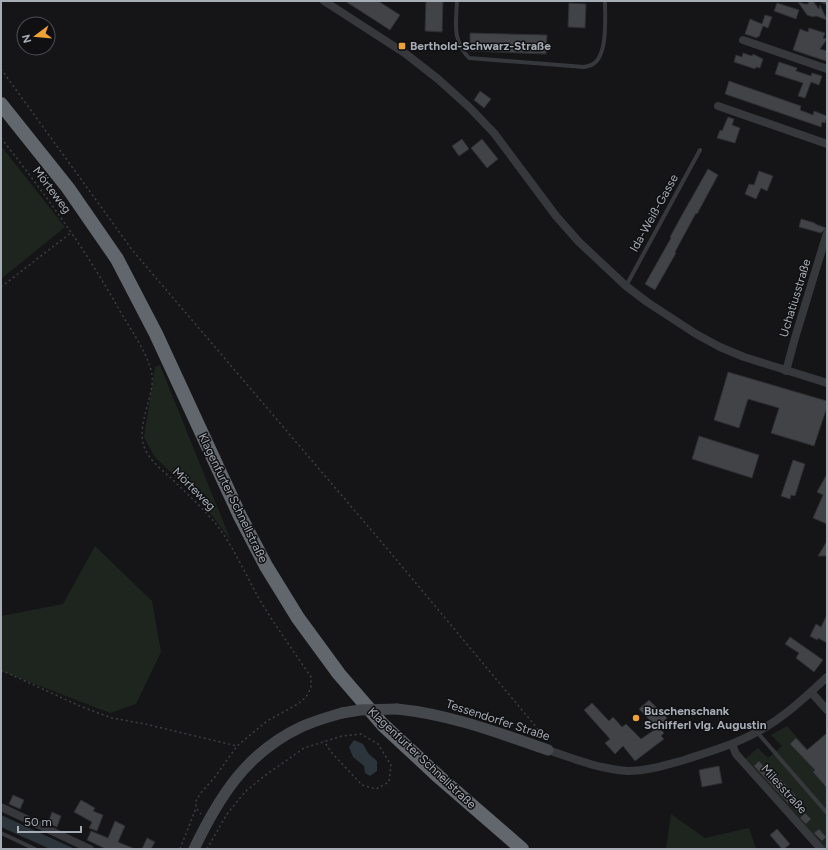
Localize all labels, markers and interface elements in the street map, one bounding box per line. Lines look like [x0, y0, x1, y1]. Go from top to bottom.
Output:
north arrow [16, 16, 56, 56]
text: N [19, 33, 34, 45]
place label: Berthold-Schwarz-Straße [410, 39, 551, 53]
marker: Berthold-Schwarz-Straße [397, 41, 407, 51]
street label: Mörteweg [30, 164, 74, 216]
street label: Ida-Weiß-Gasse [627, 171, 681, 254]
street label: Uchatiusstraße [776, 257, 814, 339]
street label: Klagenfurter Schnellstraße [196, 431, 271, 565]
street label: Mörteweg [170, 465, 218, 513]
street label: Tessendorfer Straße [444, 697, 552, 744]
street label: Klagenfurter Schnellstraße [365, 704, 479, 812]
place label: Buschenschank Schifferl vlg. Augustin [644, 704, 767, 732]
marker: Buschenschank Schifferl vlg. Augustin [631, 713, 641, 723]
street label: Milesstraße [758, 762, 810, 817]
scale bar [18, 808, 81, 834]
text: 50 m [24, 815, 52, 829]

